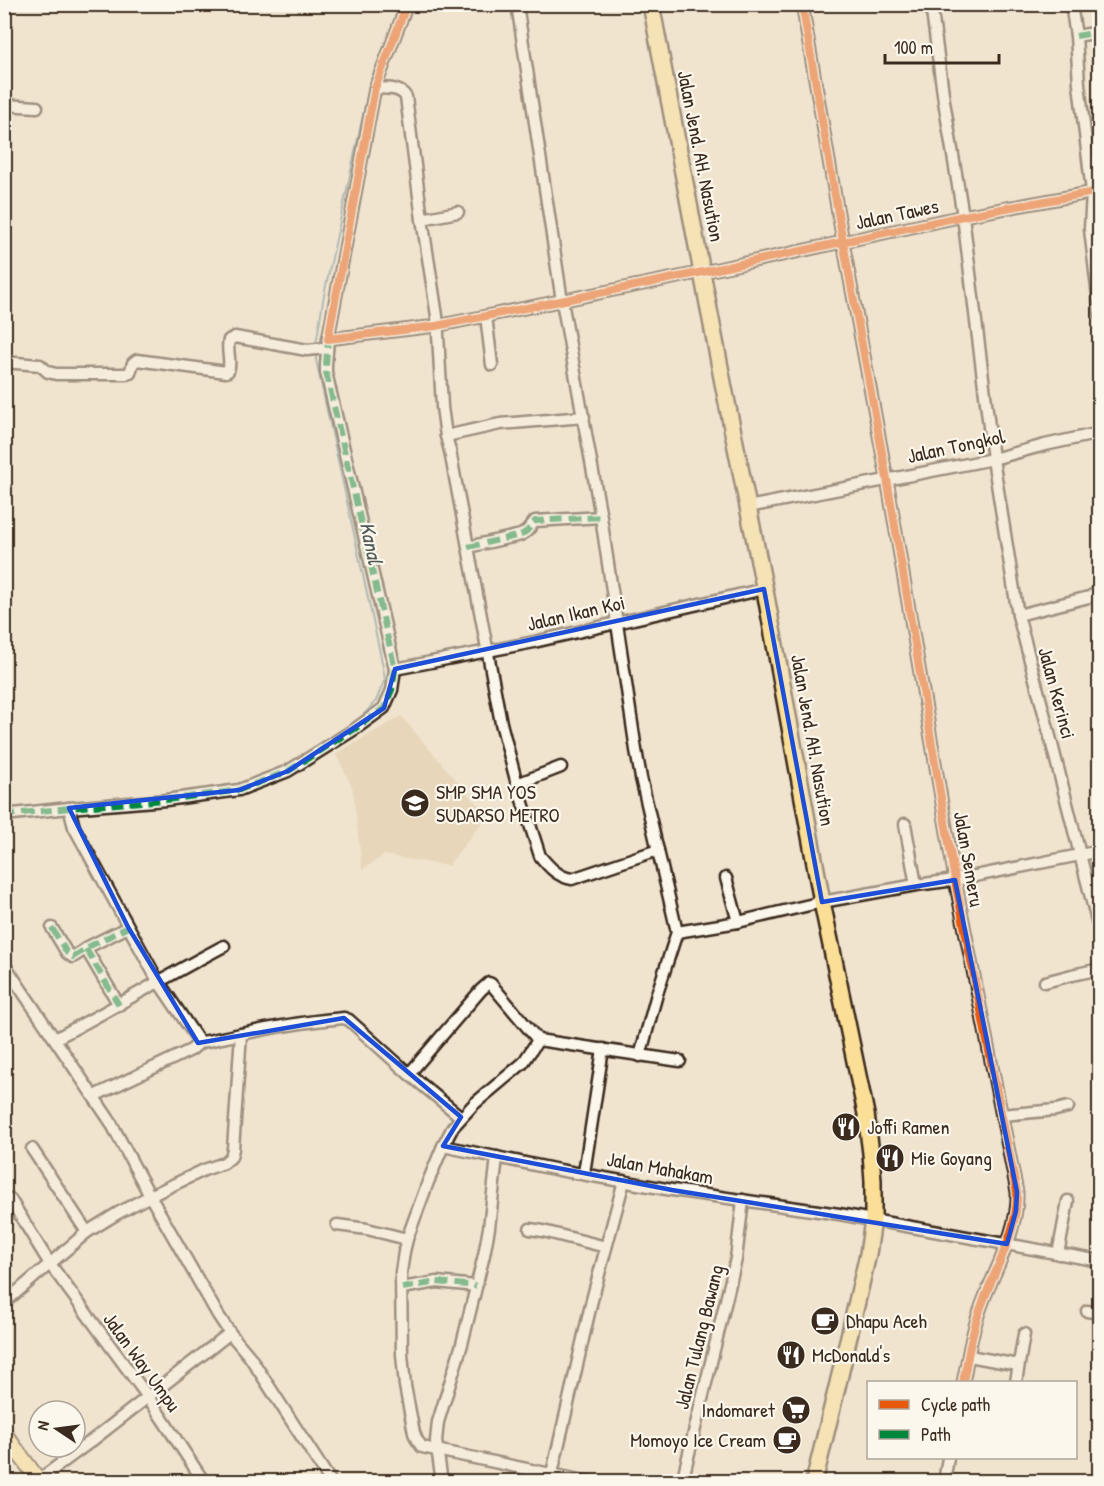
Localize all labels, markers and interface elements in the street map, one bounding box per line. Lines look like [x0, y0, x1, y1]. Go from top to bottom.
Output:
scale bar [885, 27, 999, 65]
text: 100 m [894, 35, 933, 60]
street label: Jalan Jend. AH. Nasution [672, 68, 731, 244]
street label: Jalan Tawes [853, 191, 941, 235]
street label: Jalan Tongkol [905, 422, 1008, 469]
water label: Kanal [353, 519, 390, 568]
street label: Jalan Ikan Koi [524, 588, 627, 637]
street label: Jalan Kerinci [1032, 644, 1083, 742]
street label: Jalan Jend. AH. Nasution [785, 652, 842, 828]
place label: SMP SMA YOS SUDARSO METRO [436, 778, 560, 828]
school or university icon: SMP SMA YOS SUDARSO METRO [399, 787, 431, 819]
street label: Jalan Semeru [948, 809, 991, 909]
restaurant icon: Joffi Ramen [830, 1111, 862, 1143]
place label: Joffi Ramen [867, 1113, 950, 1140]
restaurant icon: Mie Goyang [874, 1142, 906, 1174]
place label: Mie Goyang [911, 1144, 992, 1171]
street label: Jalan Mahakam [605, 1145, 715, 1190]
street label: Jalan Tulang Bawang [667, 1262, 730, 1412]
cafe icon: Dhapu Aceh [809, 1305, 841, 1337]
street label: Jalan Way Umpu [97, 1307, 188, 1417]
place label: Dhapu Aceh [846, 1307, 927, 1334]
restaurant icon: McDonald's [775, 1339, 807, 1371]
place label: McDonald's [812, 1341, 890, 1368]
legend [867, 1381, 1077, 1459]
text: Cycle path [921, 1392, 991, 1417]
supermarket icon: Indomaret [780, 1394, 812, 1426]
place label: Indomaret [701, 1396, 776, 1423]
north arrow [27, 1399, 87, 1459]
text: N [31, 1419, 54, 1432]
text: Path [921, 1422, 951, 1447]
cafe icon: Momoyo Ice Cream [771, 1424, 803, 1456]
place label: Momoyo Ice Cream [630, 1426, 766, 1453]

